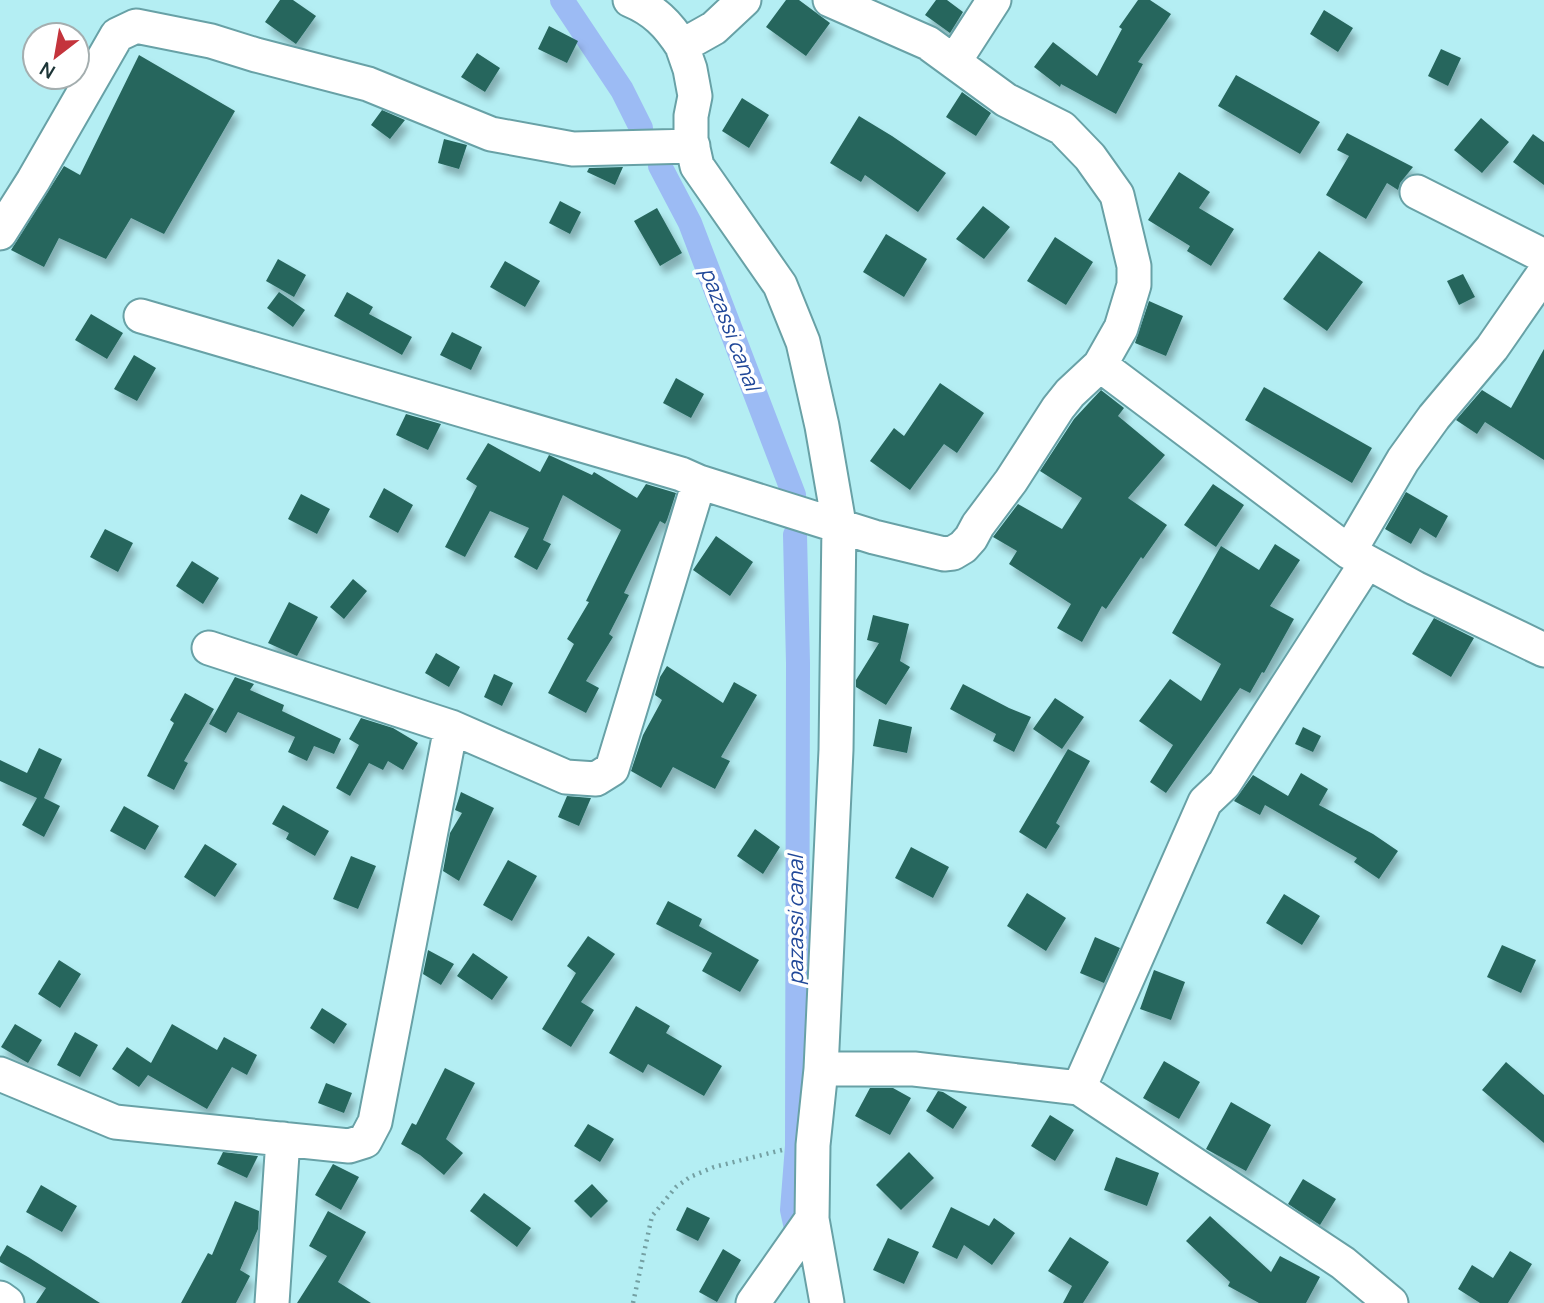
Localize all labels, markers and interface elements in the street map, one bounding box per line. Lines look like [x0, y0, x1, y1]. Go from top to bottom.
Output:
north arrow [21, 21, 91, 91]
text: N [35, 56, 60, 85]
water label: pazassi canal [695, 263, 768, 397]
water label: pazassi canal [781, 852, 809, 985]

